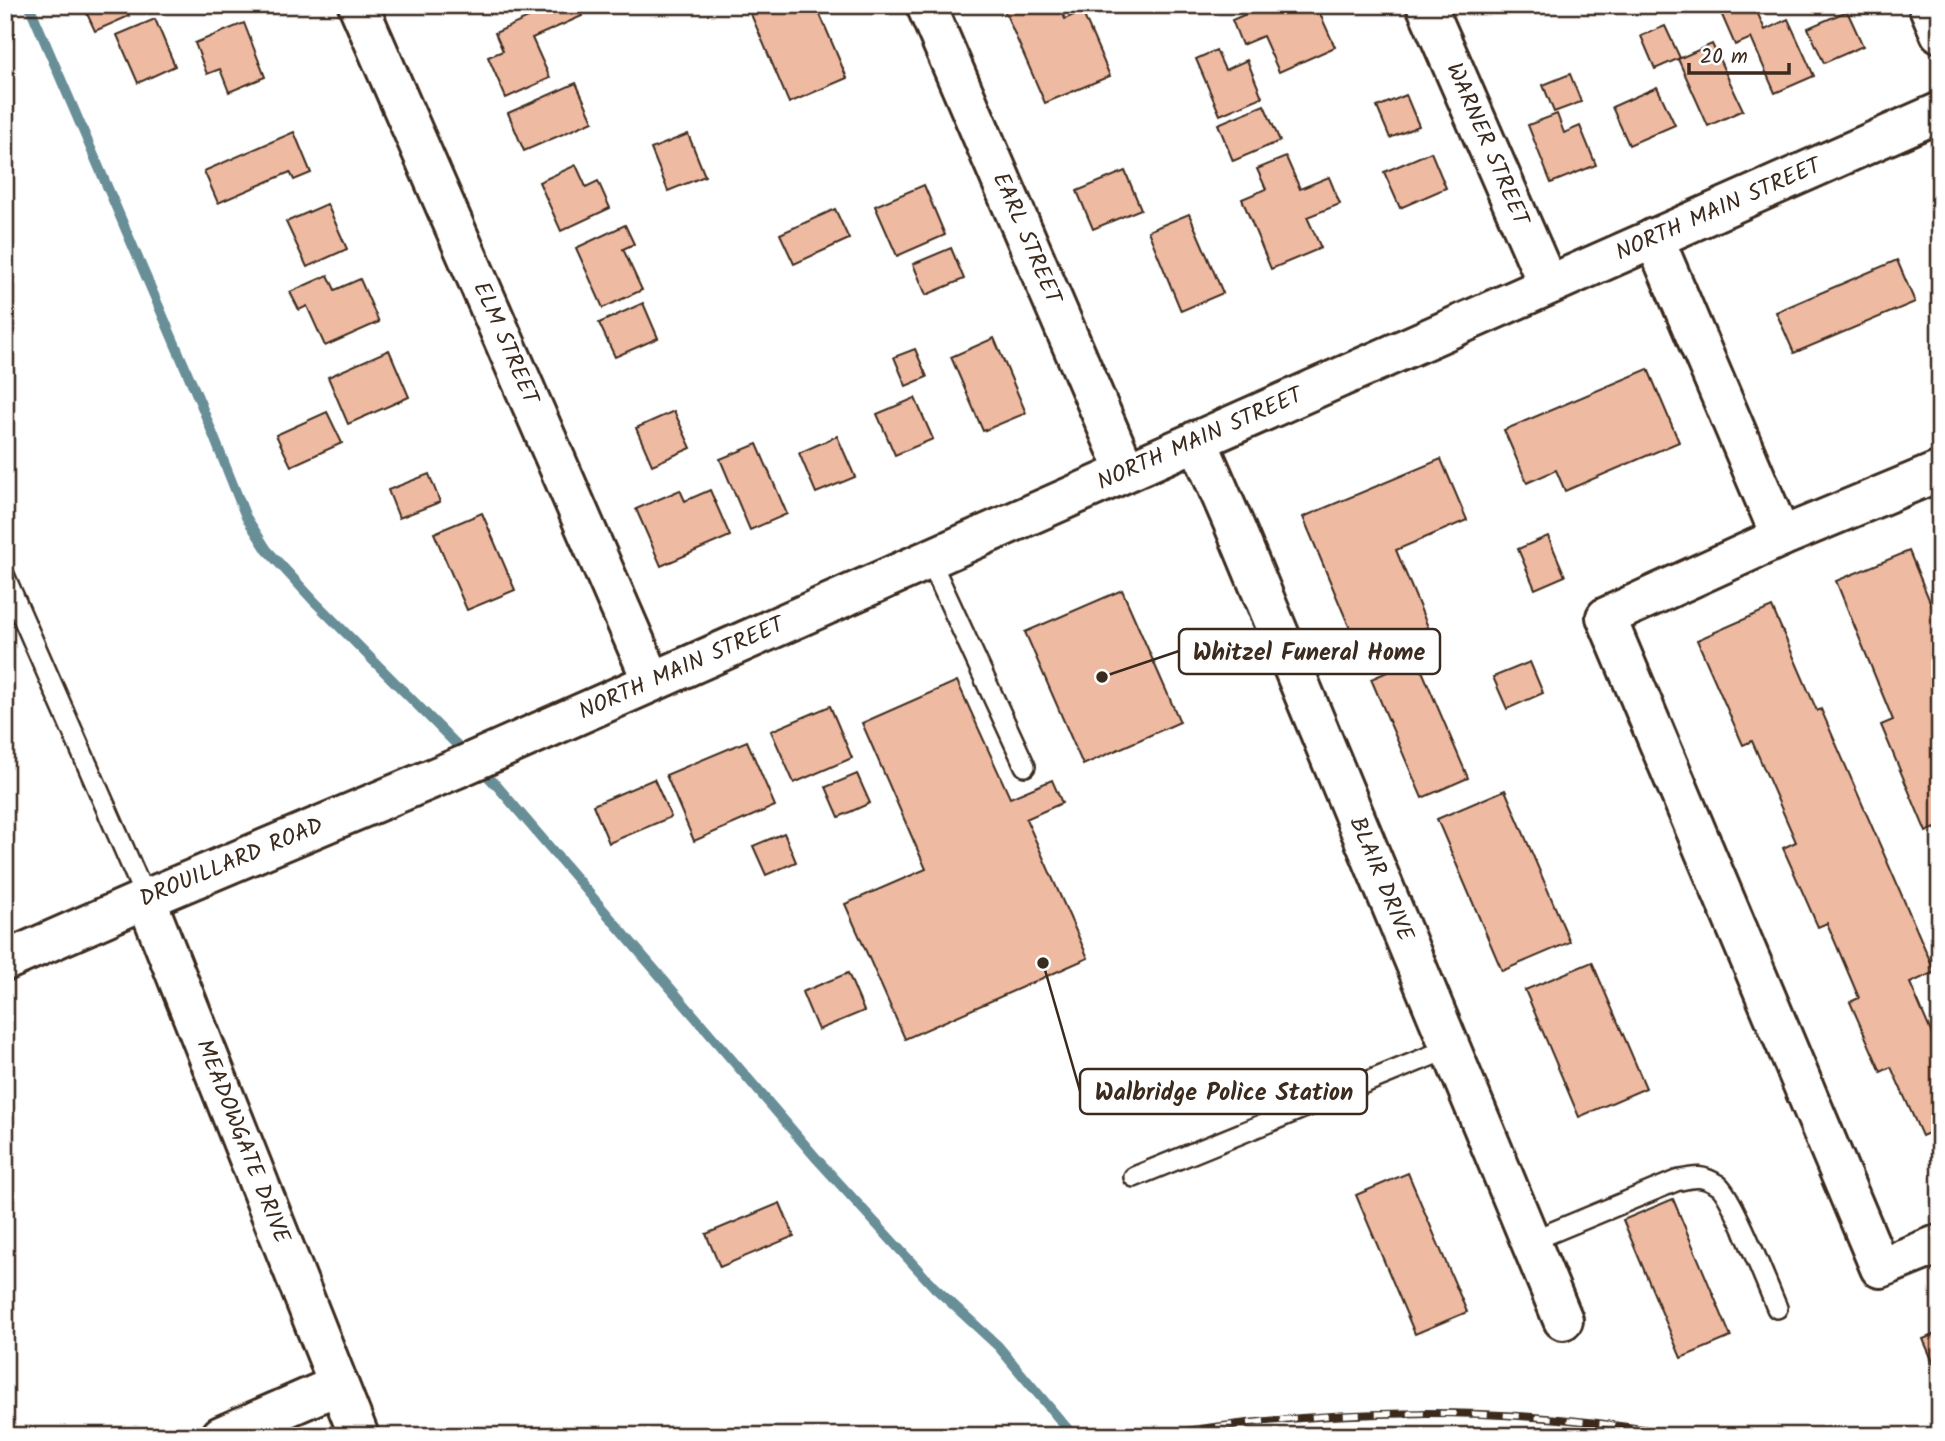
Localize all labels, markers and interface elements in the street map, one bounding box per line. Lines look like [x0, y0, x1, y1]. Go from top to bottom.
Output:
scale bar [1689, 32, 1789, 76]
text: 20 m [1700, 41, 1748, 74]
street label: WARNER STREET [1435, 57, 1539, 233]
street label: NORTH MAIN STREET [1610, 148, 1829, 271]
street label: EARL STREET [982, 167, 1071, 311]
street label: ELM STREET [463, 276, 548, 412]
street label: NORTH MAIN STREET [1092, 378, 1310, 501]
street label: NORTH MAIN STREET [573, 607, 792, 730]
callout: Whitzel Funeral Home [1179, 629, 1440, 674]
text: Whitzel Funeral Home [1193, 634, 1426, 673]
street label: DROUILLARD ROAD [134, 808, 329, 918]
street label: BLAIR DRIVE [1339, 811, 1423, 948]
street label: MEADOWGATE DRIVE [186, 1034, 299, 1249]
callout: Walbridge Police Station [1080, 1069, 1367, 1114]
text: Walbridge Police Station [1095, 1074, 1353, 1113]

